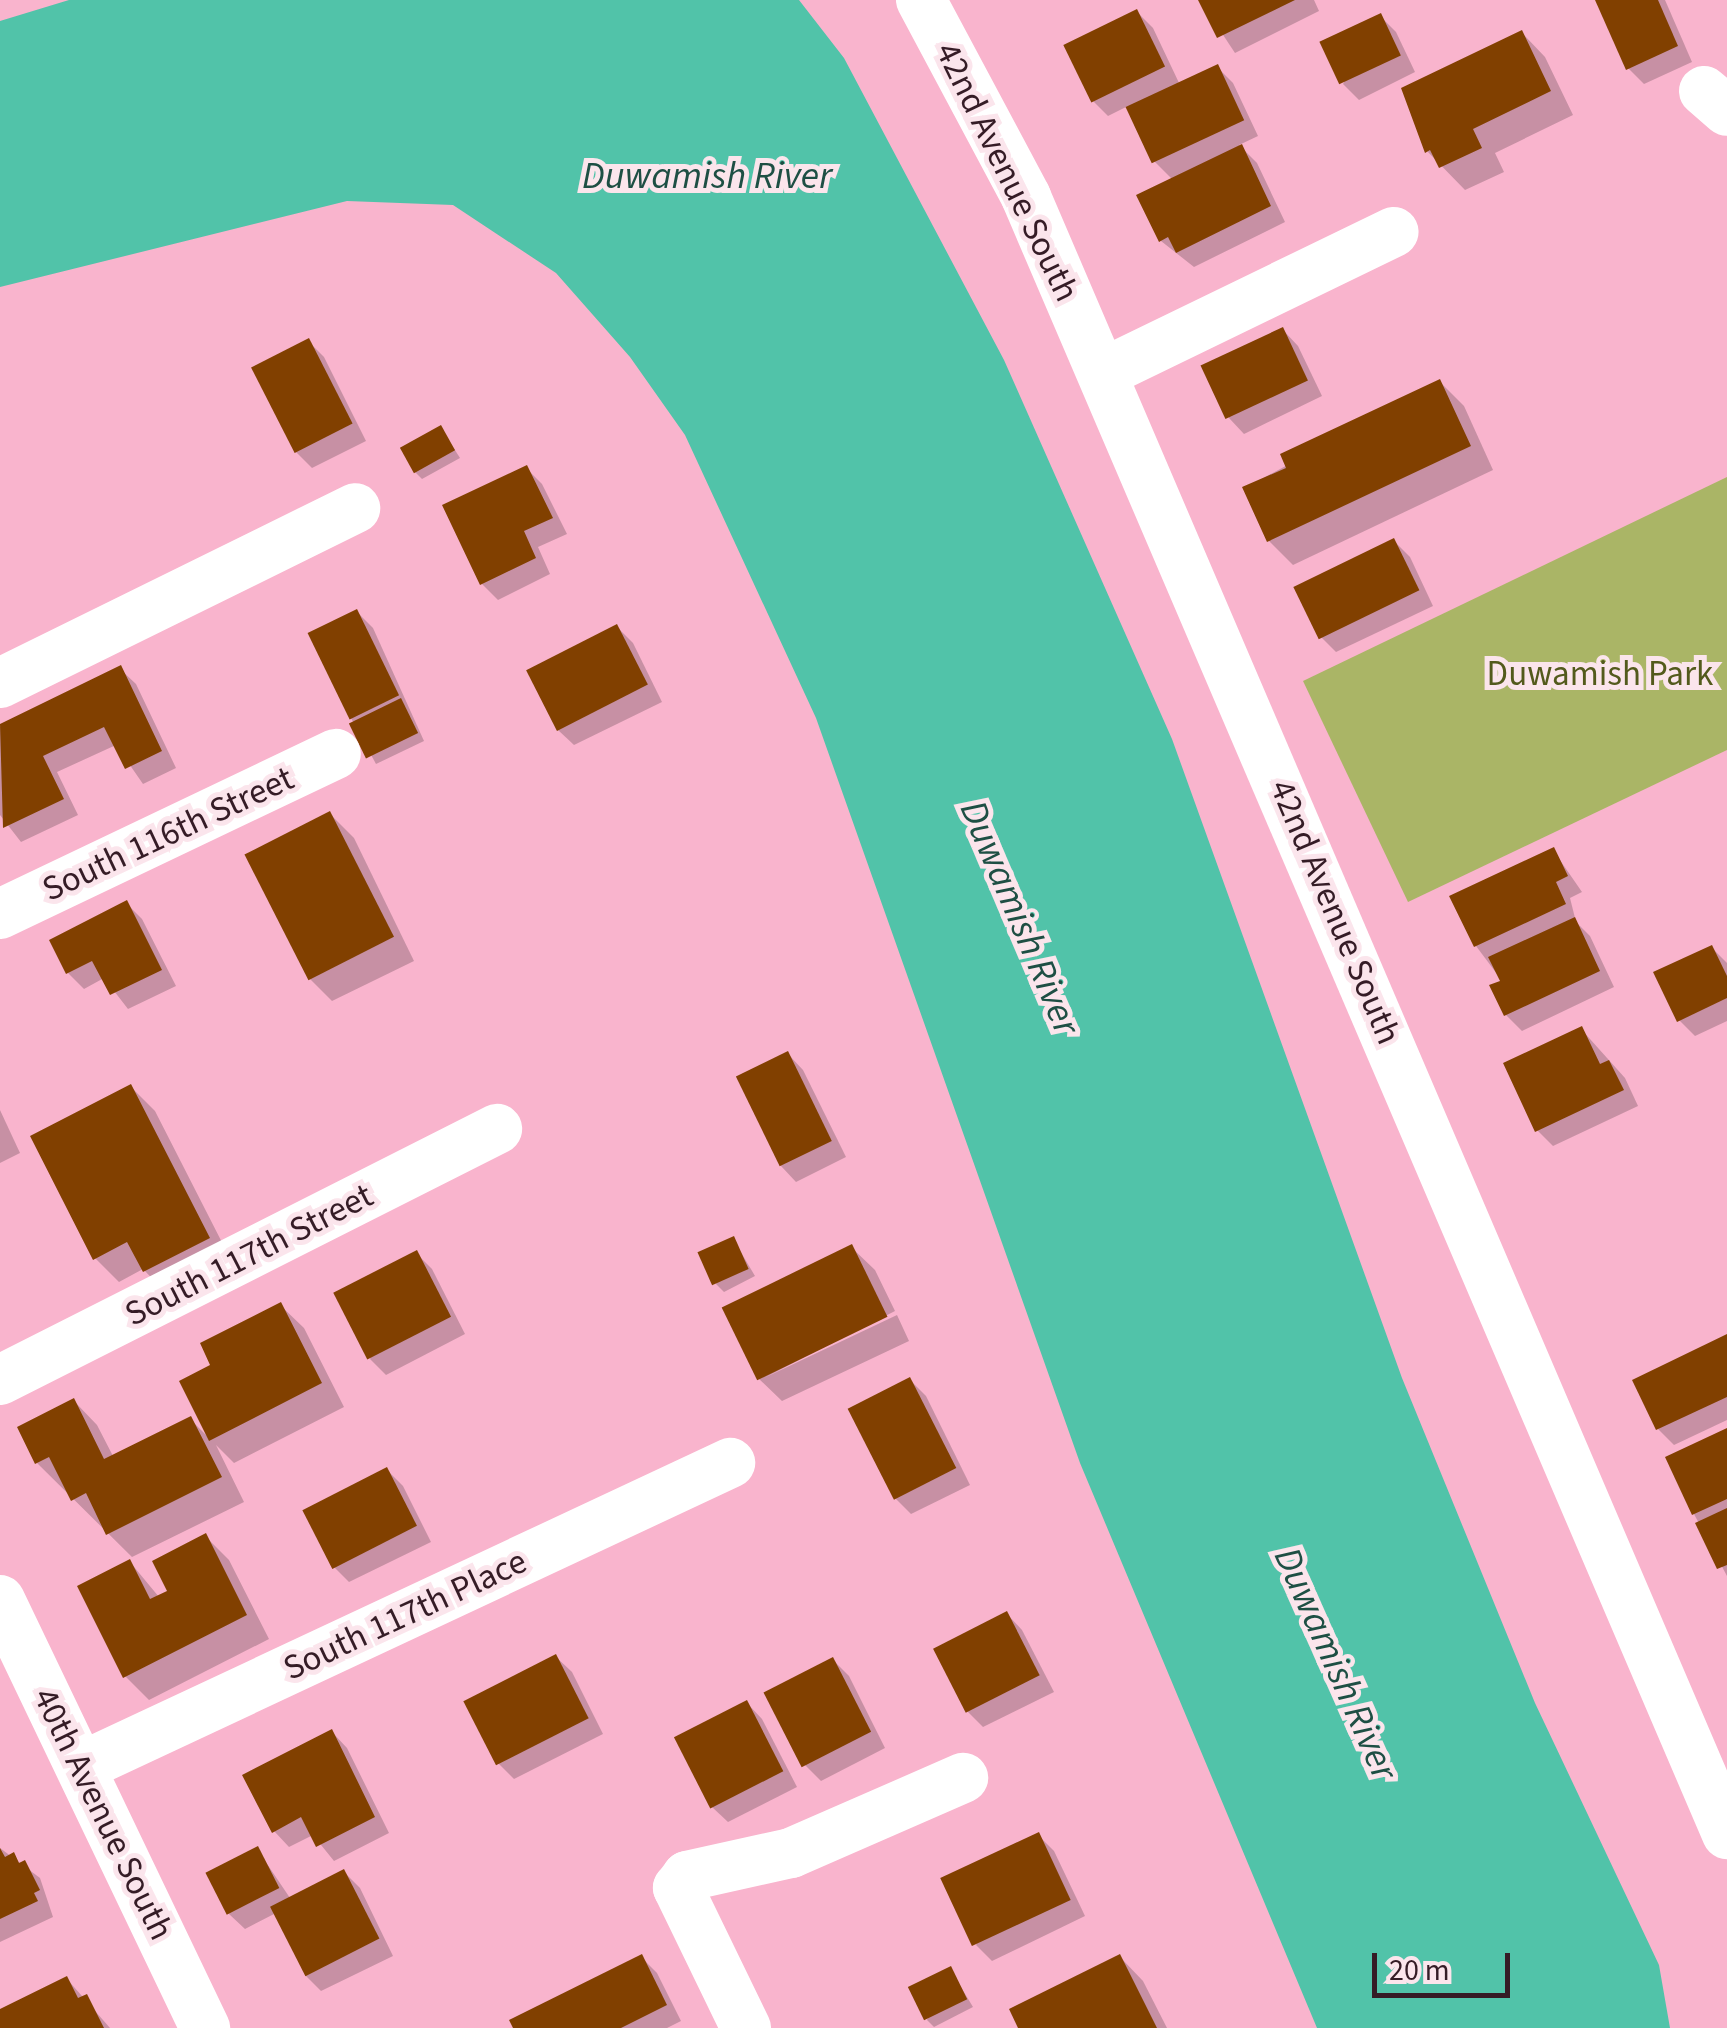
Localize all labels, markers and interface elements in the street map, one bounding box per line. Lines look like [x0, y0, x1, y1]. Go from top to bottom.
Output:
street label: 42nd Avenue South [926, 36, 1088, 308]
water label: Duwamish River [582, 154, 832, 200]
park label: Duwamish Park [1487, 653, 1713, 695]
street label: South 116th Street [36, 757, 300, 911]
street label: 42nd Avenue South [1260, 774, 1410, 1050]
water label: Duwamish River [949, 794, 1089, 1042]
street label: South 117th Street [118, 1174, 380, 1336]
street label: South 117th Place [277, 1540, 533, 1690]
water label: Duwamish River [1263, 1541, 1407, 1787]
street label: 40th Avenue South [24, 1681, 182, 1947]
scale bar [1377, 1933, 1514, 1995]
text: 20 m [1389, 1949, 1450, 1992]

